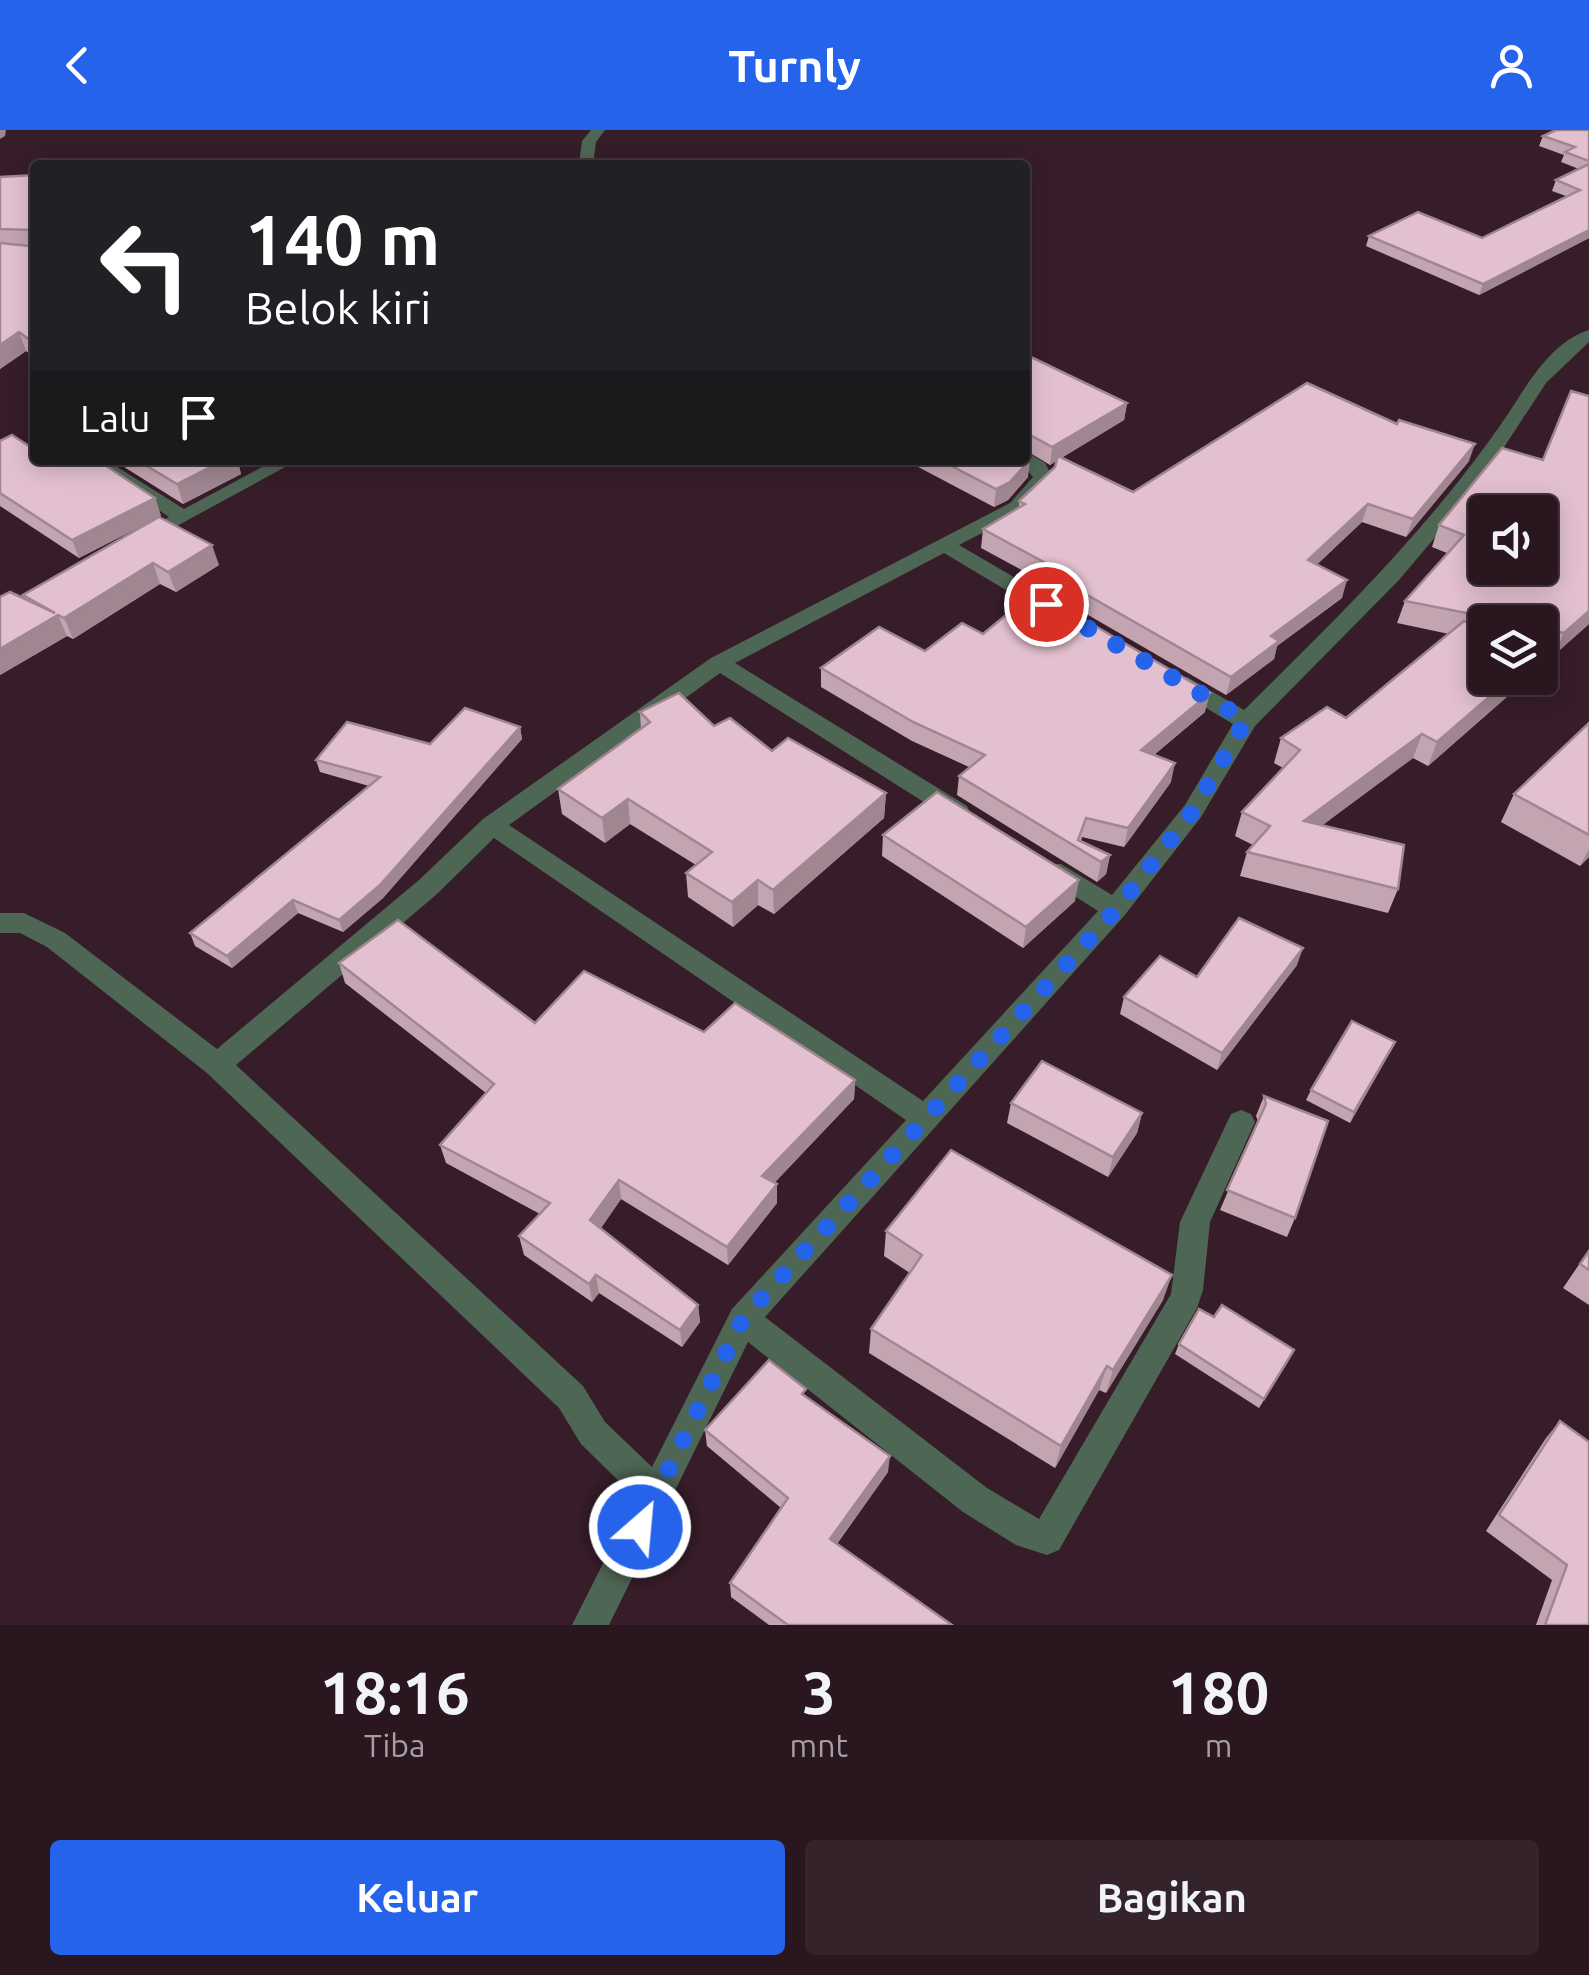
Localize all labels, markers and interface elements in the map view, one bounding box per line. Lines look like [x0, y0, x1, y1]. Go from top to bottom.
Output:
icon: back [50, 38, 105, 93]
icon: person [1484, 38, 1539, 93]
text: Turnly [728, 40, 861, 91]
icon: left [80, 200, 210, 330]
text: 140 m [245, 200, 440, 278]
text: Belok kiri [245, 282, 431, 333]
icon: arrive [171, 390, 226, 445]
text: Lalu [80, 397, 151, 439]
map controls [1468, 495, 1558, 695]
button: sound [1468, 495, 1558, 585]
pin [1004, 562, 1089, 647]
icon: arrive [1019, 577, 1074, 632]
button: layers [1468, 605, 1558, 695]
position arrow [588, 1475, 692, 1579]
text: 18:16 [320, 1658, 470, 1725]
text: 3 [802, 1658, 836, 1725]
text: 180 [1168, 1658, 1269, 1725]
text: Tiba [364, 1727, 426, 1763]
text: mnt [790, 1727, 848, 1763]
text: m [1205, 1727, 1232, 1763]
button: Keluar [50, 1840, 785, 1955]
button: Bagikan [805, 1840, 1539, 1955]

